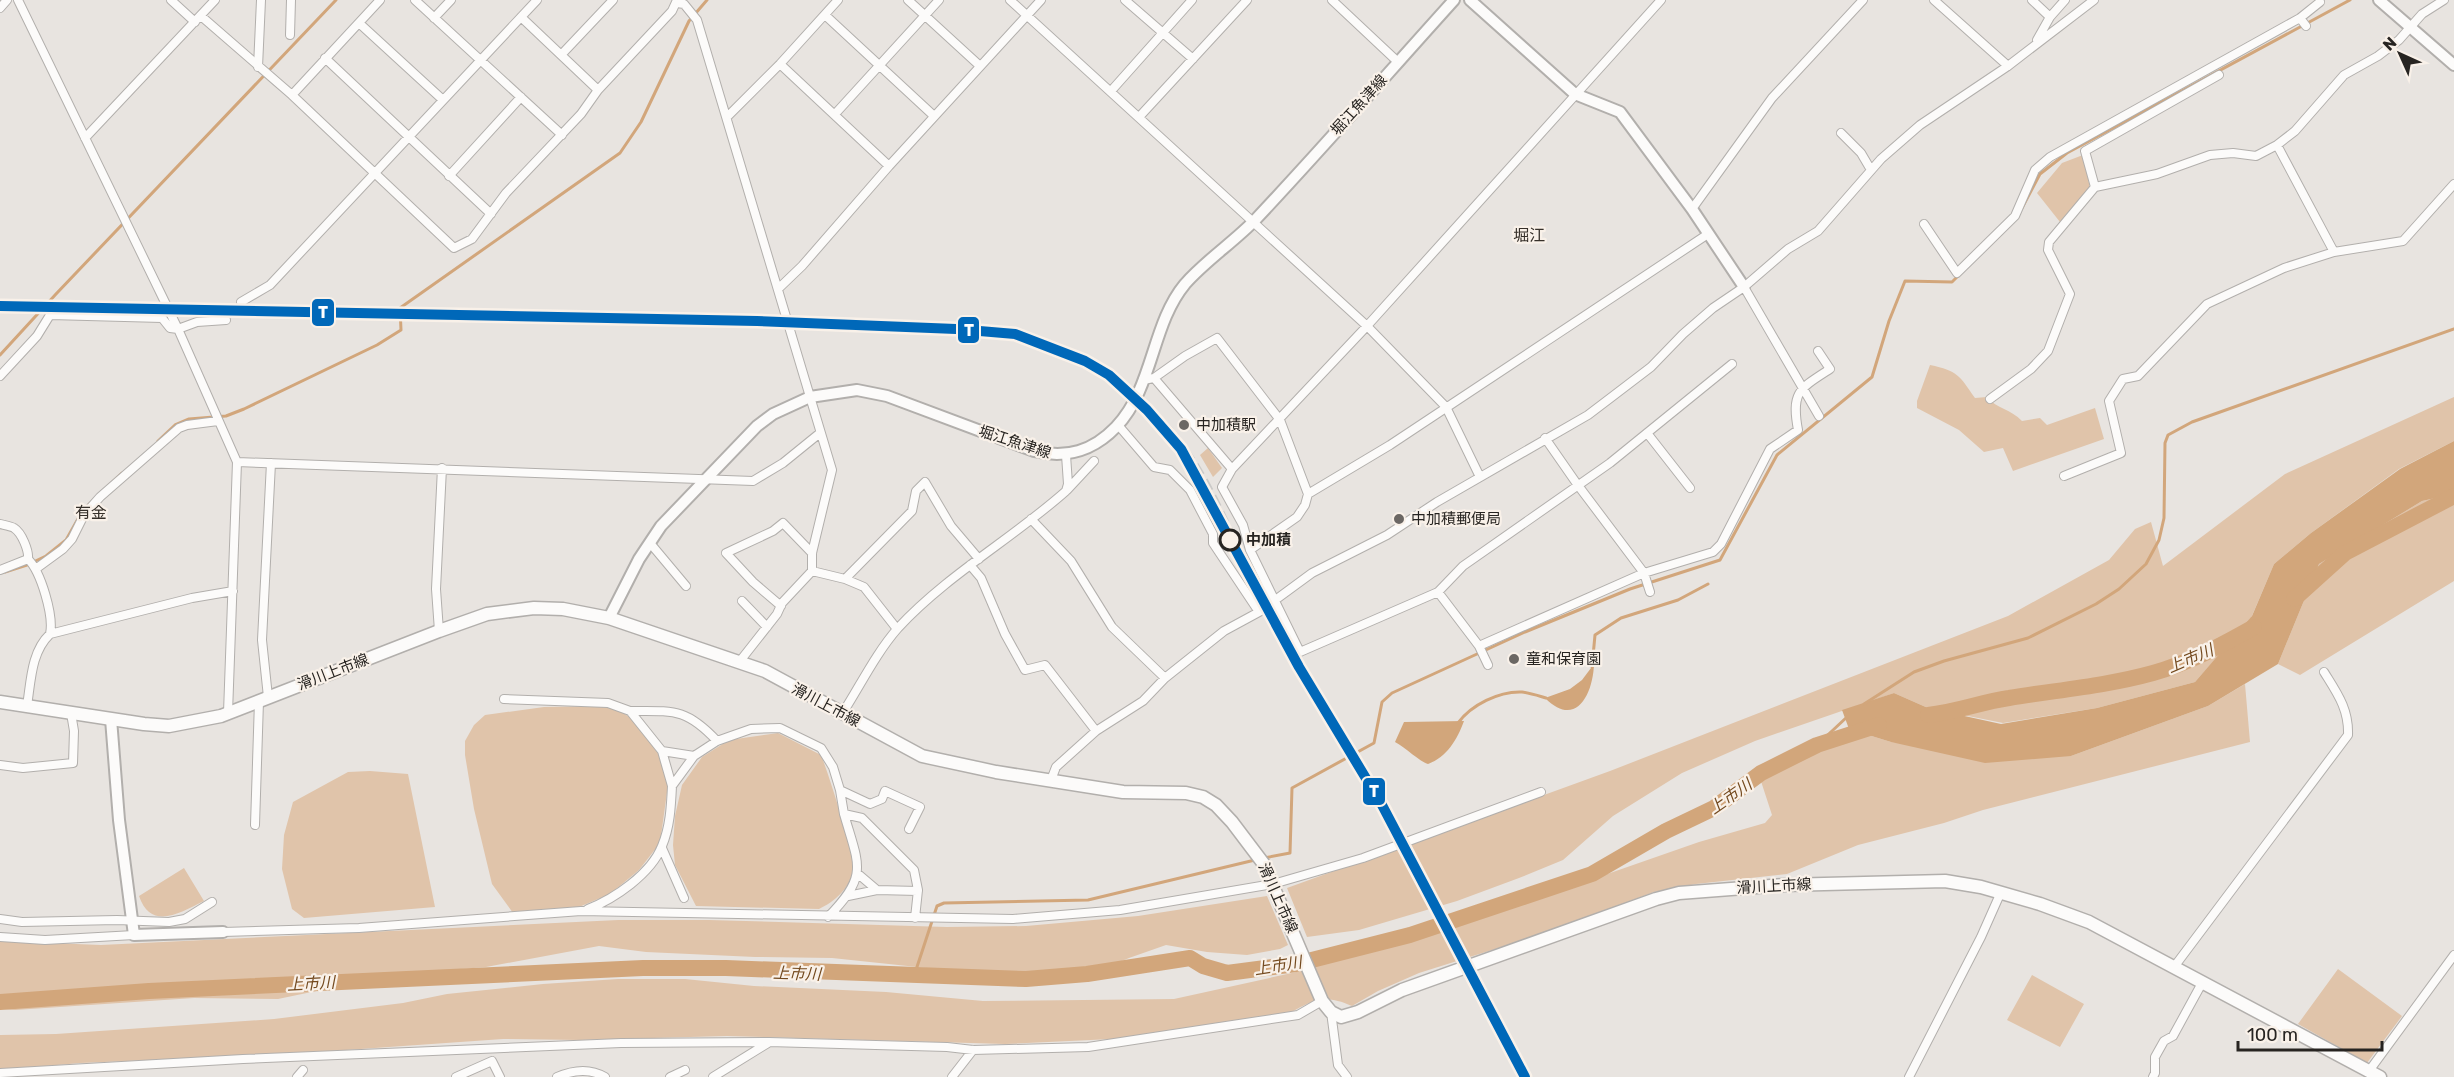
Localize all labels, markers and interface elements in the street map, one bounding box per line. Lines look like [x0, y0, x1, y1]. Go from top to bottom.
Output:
north arrow [2370, 24, 2430, 84]
text: N [2379, 33, 2401, 55]
street label: 堀江魚津線 [1327, 71, 1391, 139]
district label: 堀江 [1513, 226, 1545, 245]
line badge: T [311, 298, 335, 327]
text: T [318, 303, 328, 322]
line badge: T [957, 316, 980, 344]
text: T [964, 321, 974, 340]
place label: 中加積駅 [1196, 416, 1256, 434]
marker: 中加積駅 [1177, 418, 1191, 432]
street label: 堀江魚津線 [977, 422, 1053, 462]
district label: 有金 [75, 503, 107, 522]
place label: 中加積郵便局 [1411, 510, 1501, 528]
marker: 中加積郵便局 [1392, 512, 1406, 526]
marker: 中加積 [1219, 529, 1241, 551]
place label: 中加積 [1246, 531, 1291, 549]
water label: 上市川 [2164, 640, 2218, 677]
street label: 滑川上市線 [295, 650, 371, 694]
place label: 童和保育園 [1526, 650, 1601, 668]
marker: 童和保育園 [1507, 652, 1521, 666]
street label: 滑川上市線 [789, 679, 863, 731]
water label: 上市川 [1705, 774, 1757, 818]
line badge: T [1362, 777, 1386, 806]
text: T [1369, 782, 1379, 801]
street label: 滑川上市線 [1255, 860, 1301, 936]
street label: 滑川上市線 [1736, 875, 1812, 897]
water label: 上市川 [1253, 952, 1305, 979]
water label: 上市川 [773, 963, 823, 984]
water label: 上市川 [287, 973, 337, 994]
scale bar [2238, 1014, 2382, 1052]
text: 100 m [2247, 1024, 2298, 1046]

